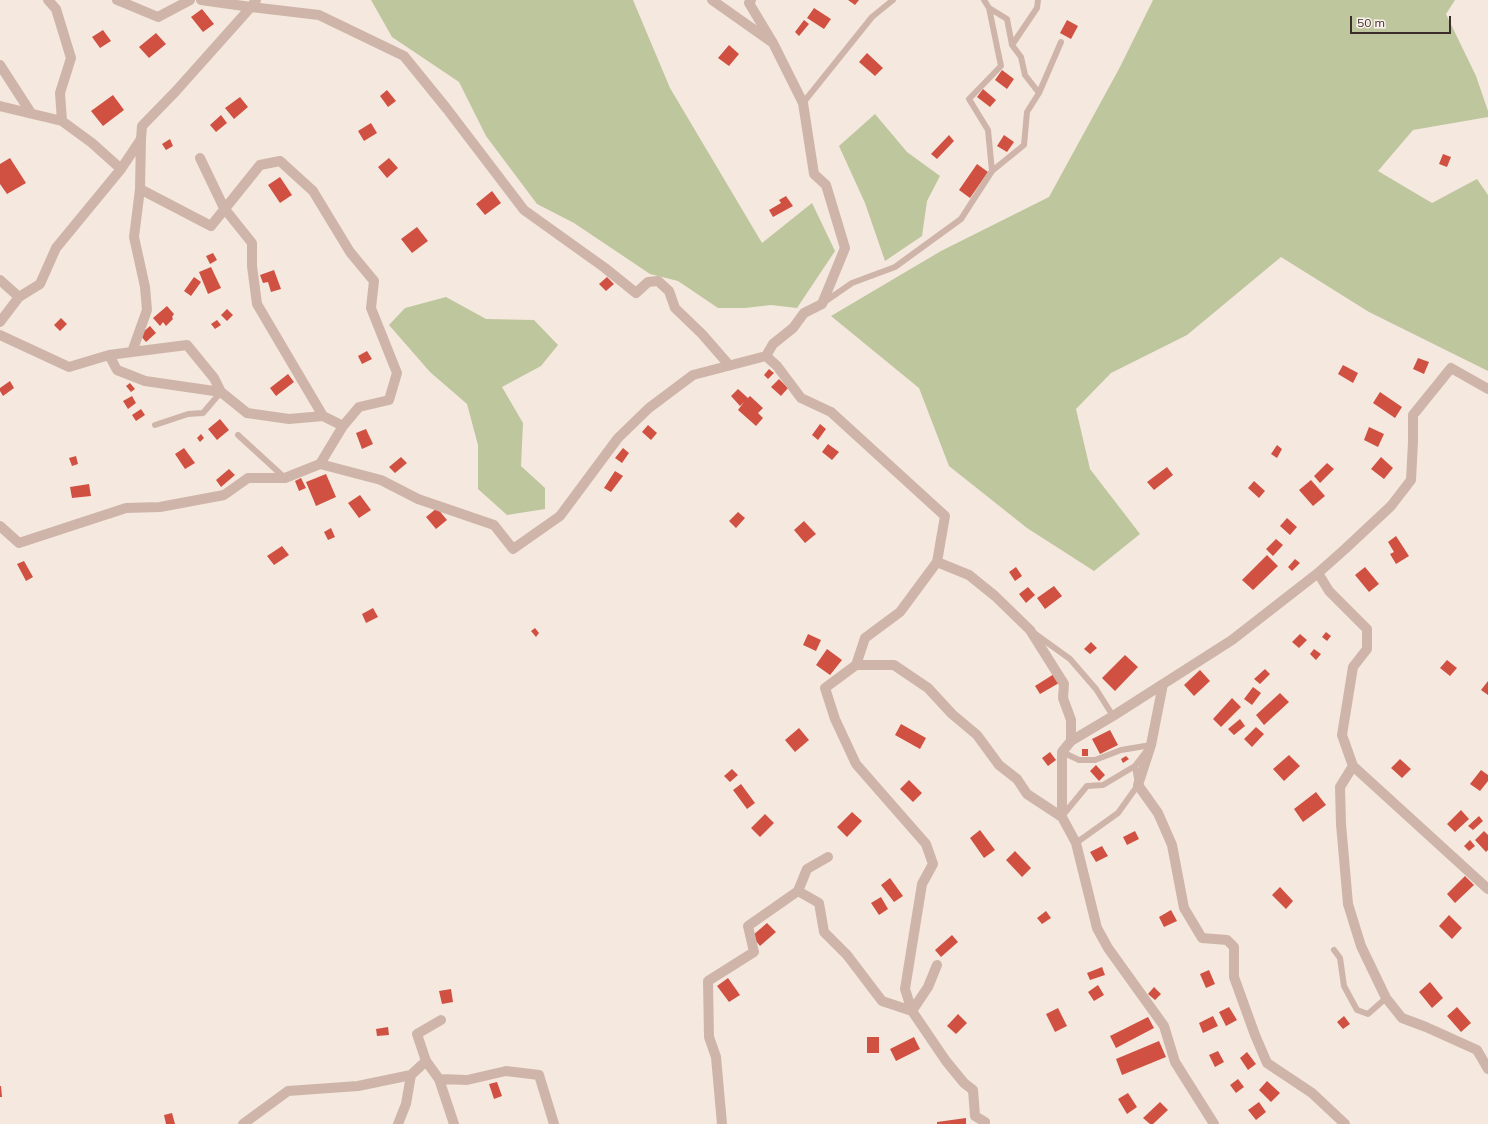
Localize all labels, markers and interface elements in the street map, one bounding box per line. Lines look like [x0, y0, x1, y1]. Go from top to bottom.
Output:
scale bar [1352, 8, 1453, 34]
text: 50 m [1357, 15, 1385, 30]

